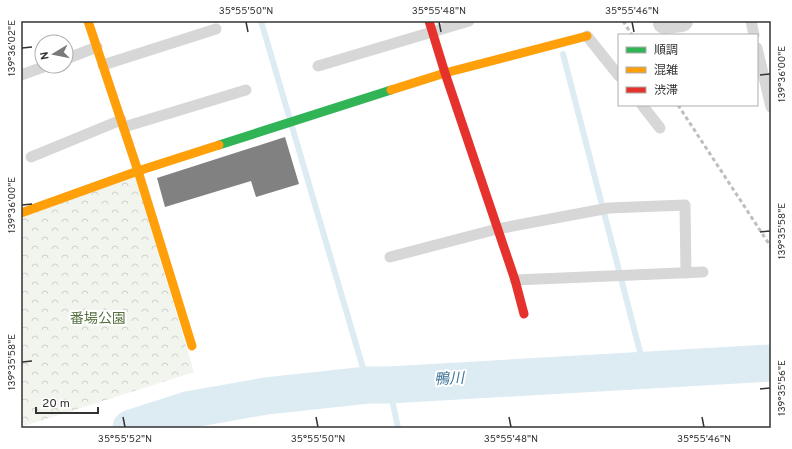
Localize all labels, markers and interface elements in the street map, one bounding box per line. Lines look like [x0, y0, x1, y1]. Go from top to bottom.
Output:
text: 35°55'50"N [219, 5, 273, 18]
text: 35°55'48"N [412, 5, 466, 18]
text: 35°55'46"N [605, 5, 659, 18]
text: 139°36'02"E [6, 20, 19, 76]
north arrow [34, 34, 74, 74]
legend [618, 34, 758, 106]
text: 順調 [654, 43, 678, 59]
text: 139°36'00"E [776, 46, 789, 102]
text: N [38, 50, 53, 61]
text: 混雑 [654, 63, 678, 79]
text: 渋滞 [654, 83, 678, 99]
text: 139°36'00"E [6, 177, 19, 233]
text: 139°35'58"E [776, 203, 789, 259]
park label: 番場公園 [70, 311, 126, 328]
text: 139°35'58"E [6, 334, 19, 390]
text: 139°35'56"E [776, 360, 789, 416]
water label: 鴨川 [434, 370, 466, 390]
scale bar [36, 389, 98, 415]
text: 20 m [42, 396, 70, 412]
text: 35°55'52"N [98, 433, 152, 446]
text: 35°55'50"N [291, 433, 345, 446]
text: 35°55'48"N [484, 433, 538, 446]
text: 35°55'46"N [677, 433, 731, 446]

